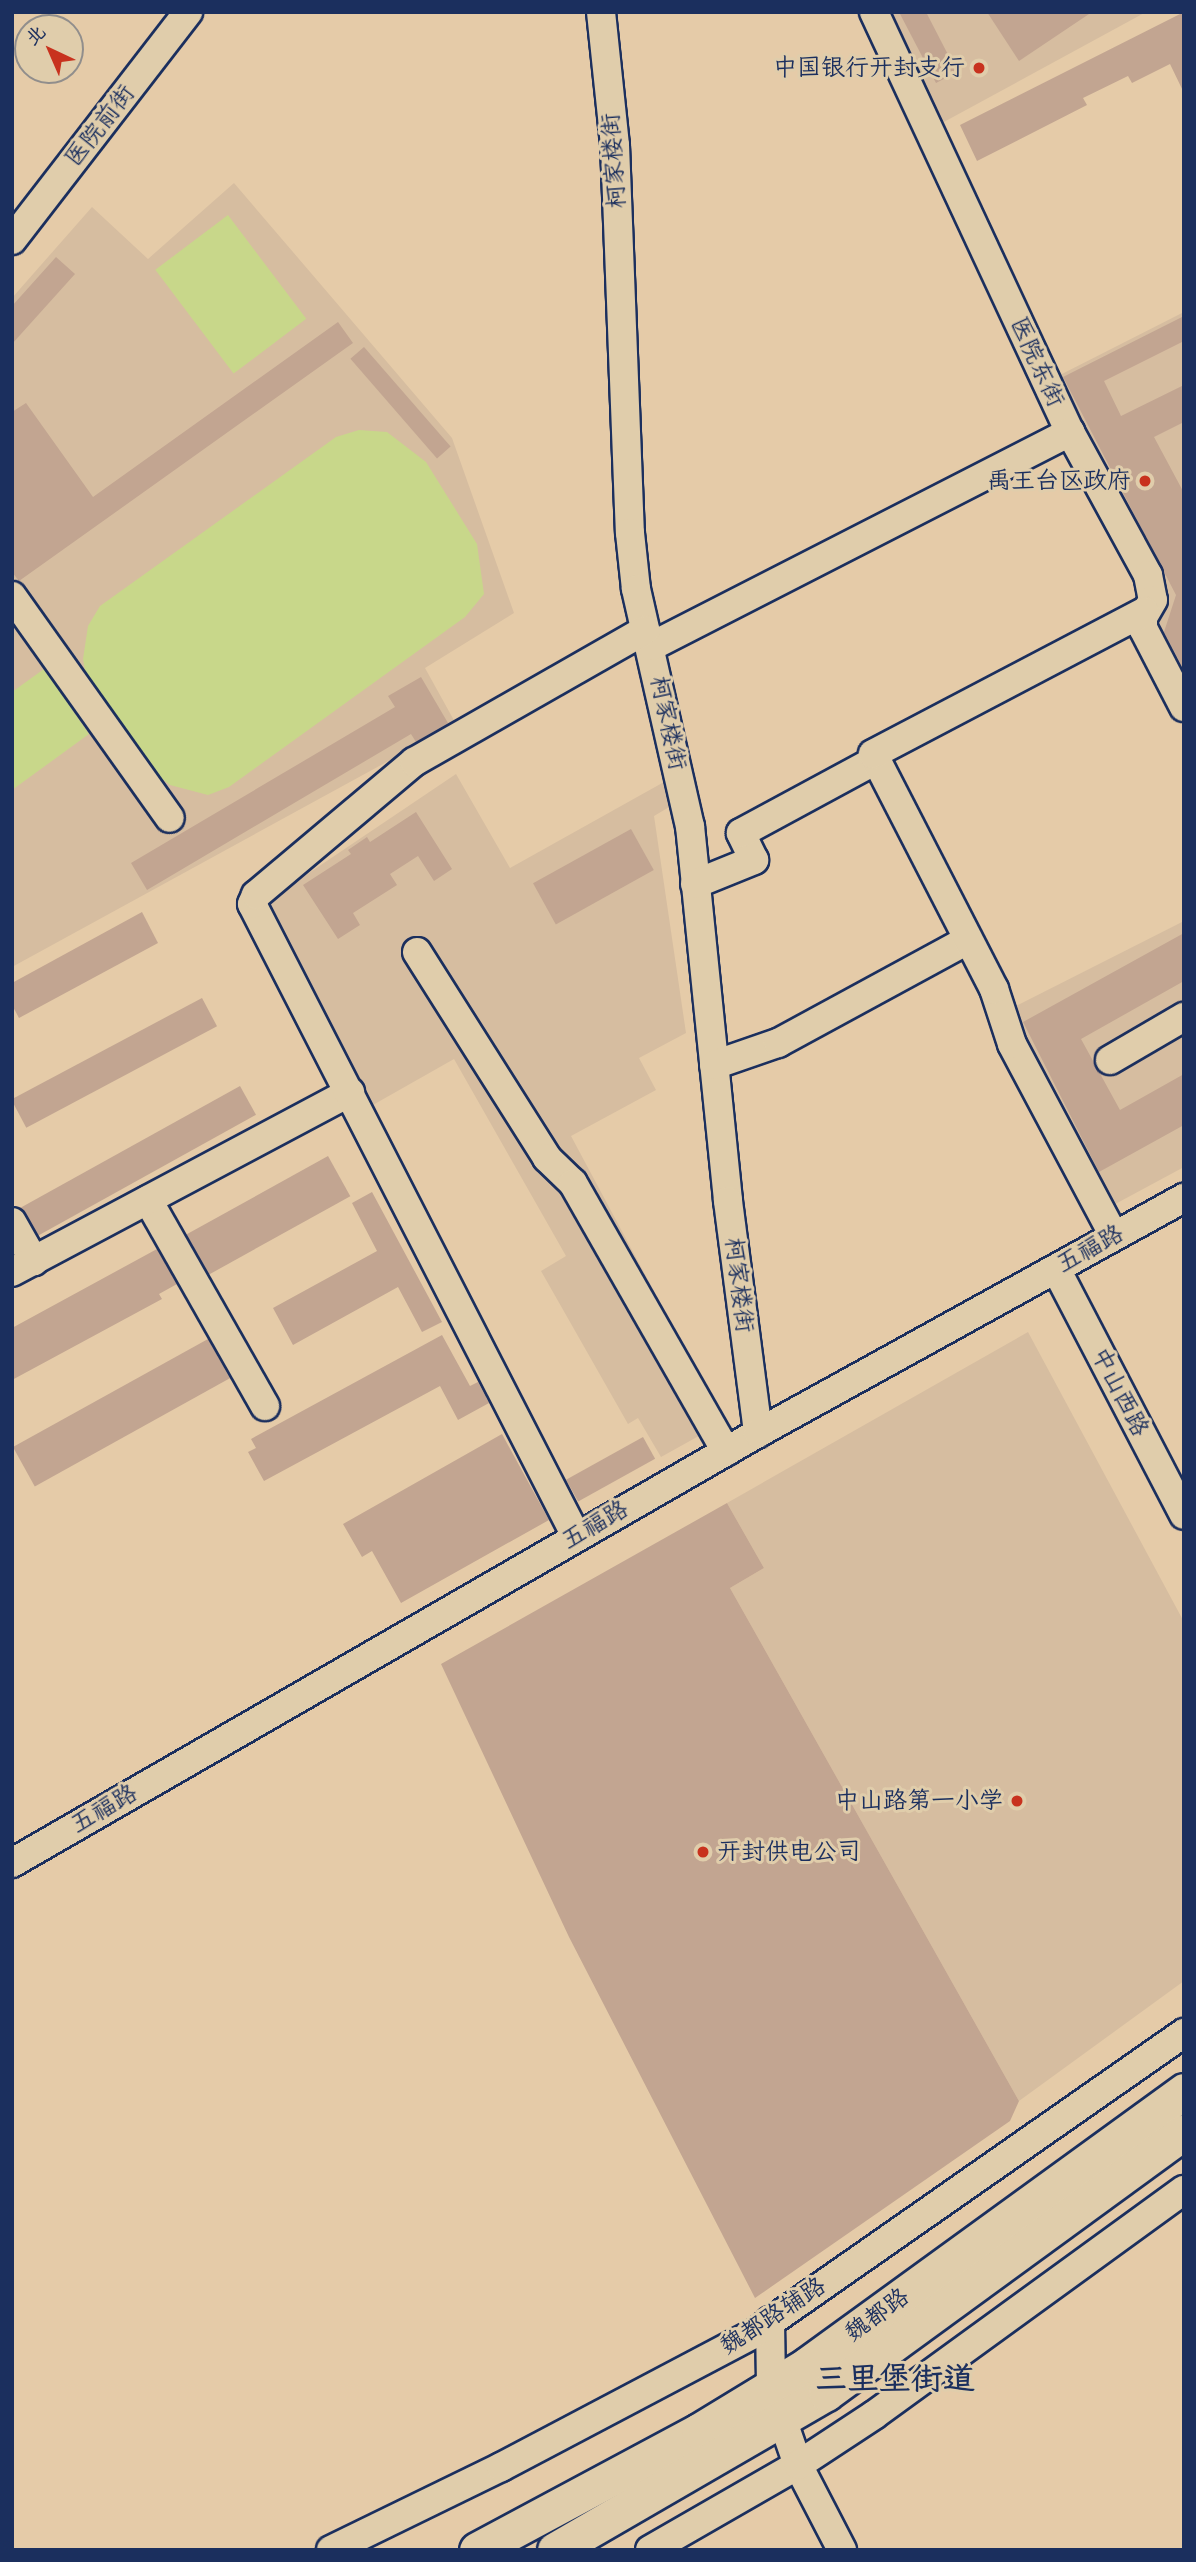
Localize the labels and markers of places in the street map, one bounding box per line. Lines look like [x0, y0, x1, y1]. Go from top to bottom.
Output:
place label: 中国银行开封支行 [773, 54, 965, 82]
marker: 中国银行开封支行 [971, 60, 987, 76]
place label: 禹王台区政府 [987, 467, 1131, 495]
marker: 禹王台区政府 [1137, 473, 1153, 489]
place label: 中山路第一小学 [835, 1787, 1003, 1815]
marker: 中山路第一小学 [1009, 1793, 1025, 1809]
place label: 开封供电公司 [717, 1838, 861, 1866]
marker: 开封供电公司 [695, 1844, 711, 1860]

